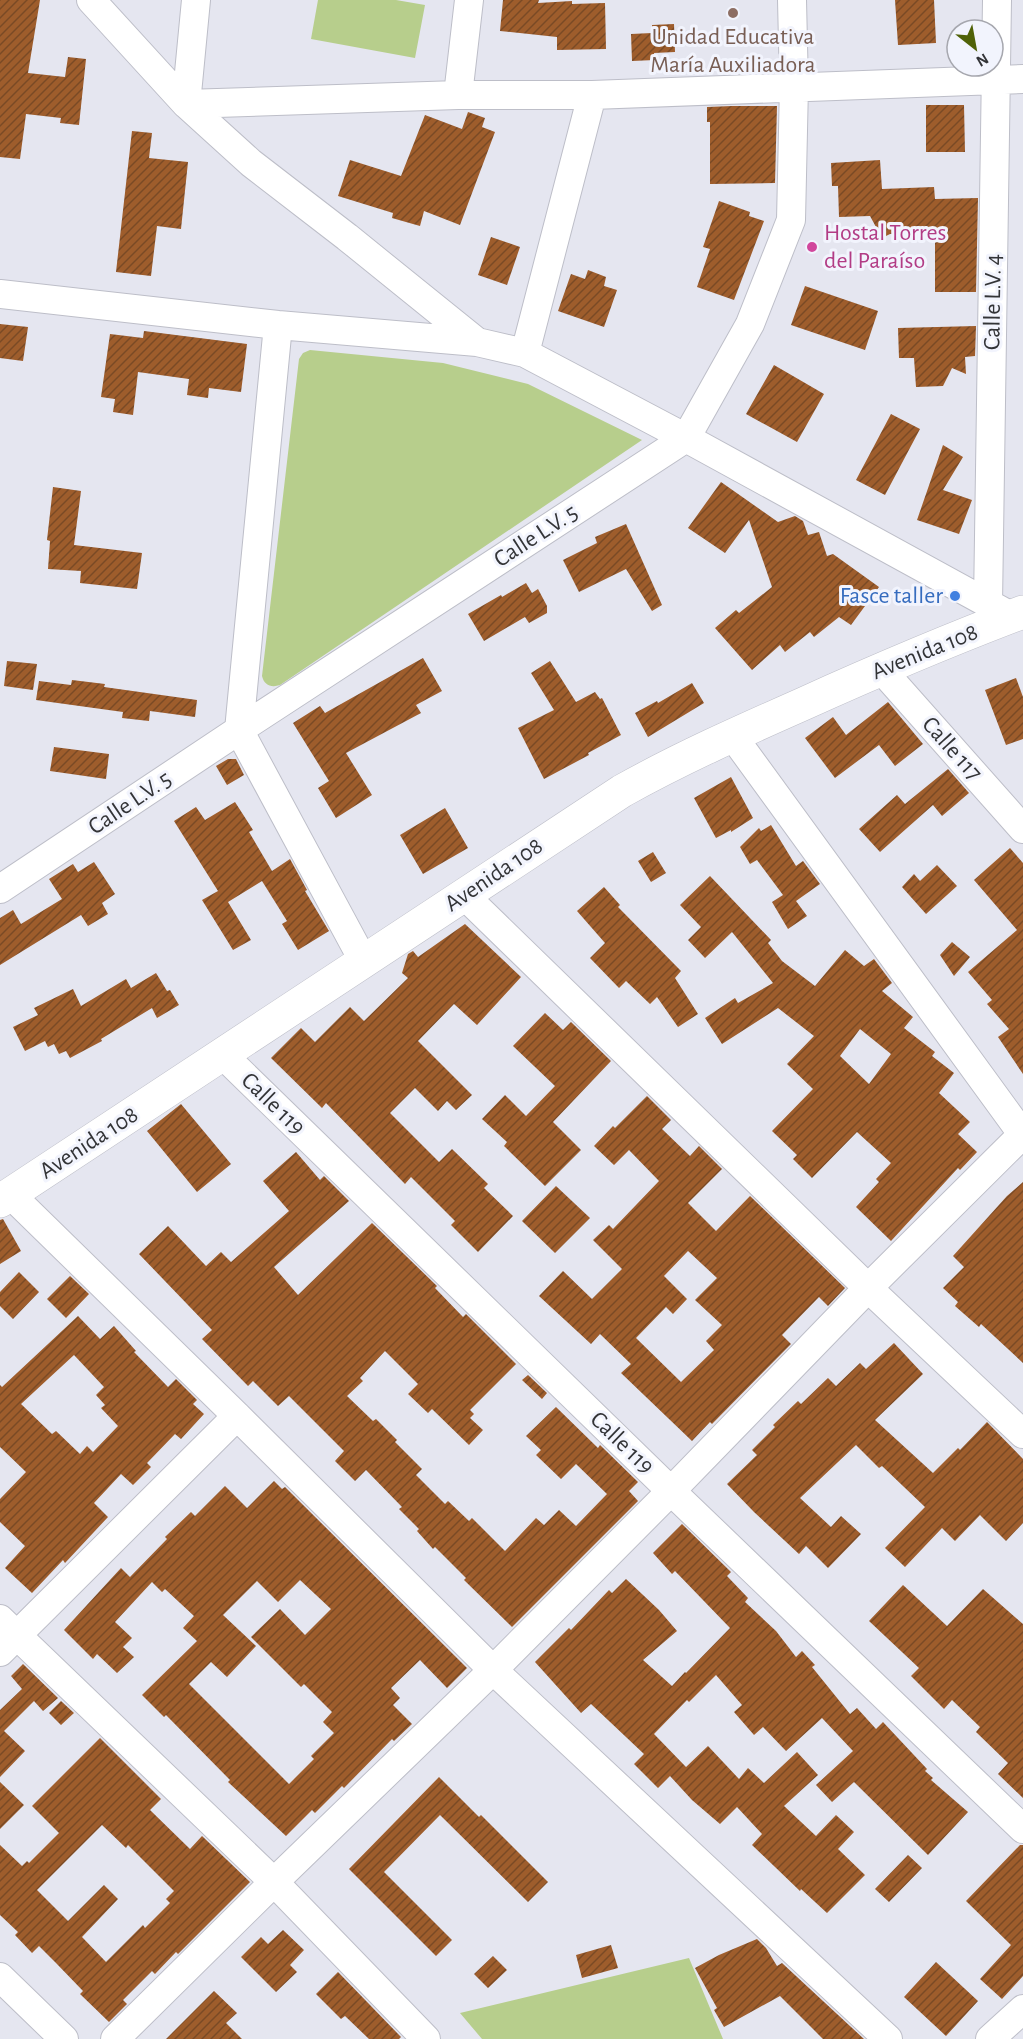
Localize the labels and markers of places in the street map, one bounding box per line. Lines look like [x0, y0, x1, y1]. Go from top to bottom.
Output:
marker: Unidad Educativa María Auxiliadora [726, 6, 740, 20]
place label: Unidad Educativa María Auxiliadora [650, 25, 816, 77]
place label: Hostal Torres del Paraíso [824, 221, 946, 273]
marker: Hostal Torres del Paraíso [805, 240, 819, 254]
place label: Fasce taller [840, 584, 943, 608]
marker: Fasce taller [948, 589, 962, 603]

